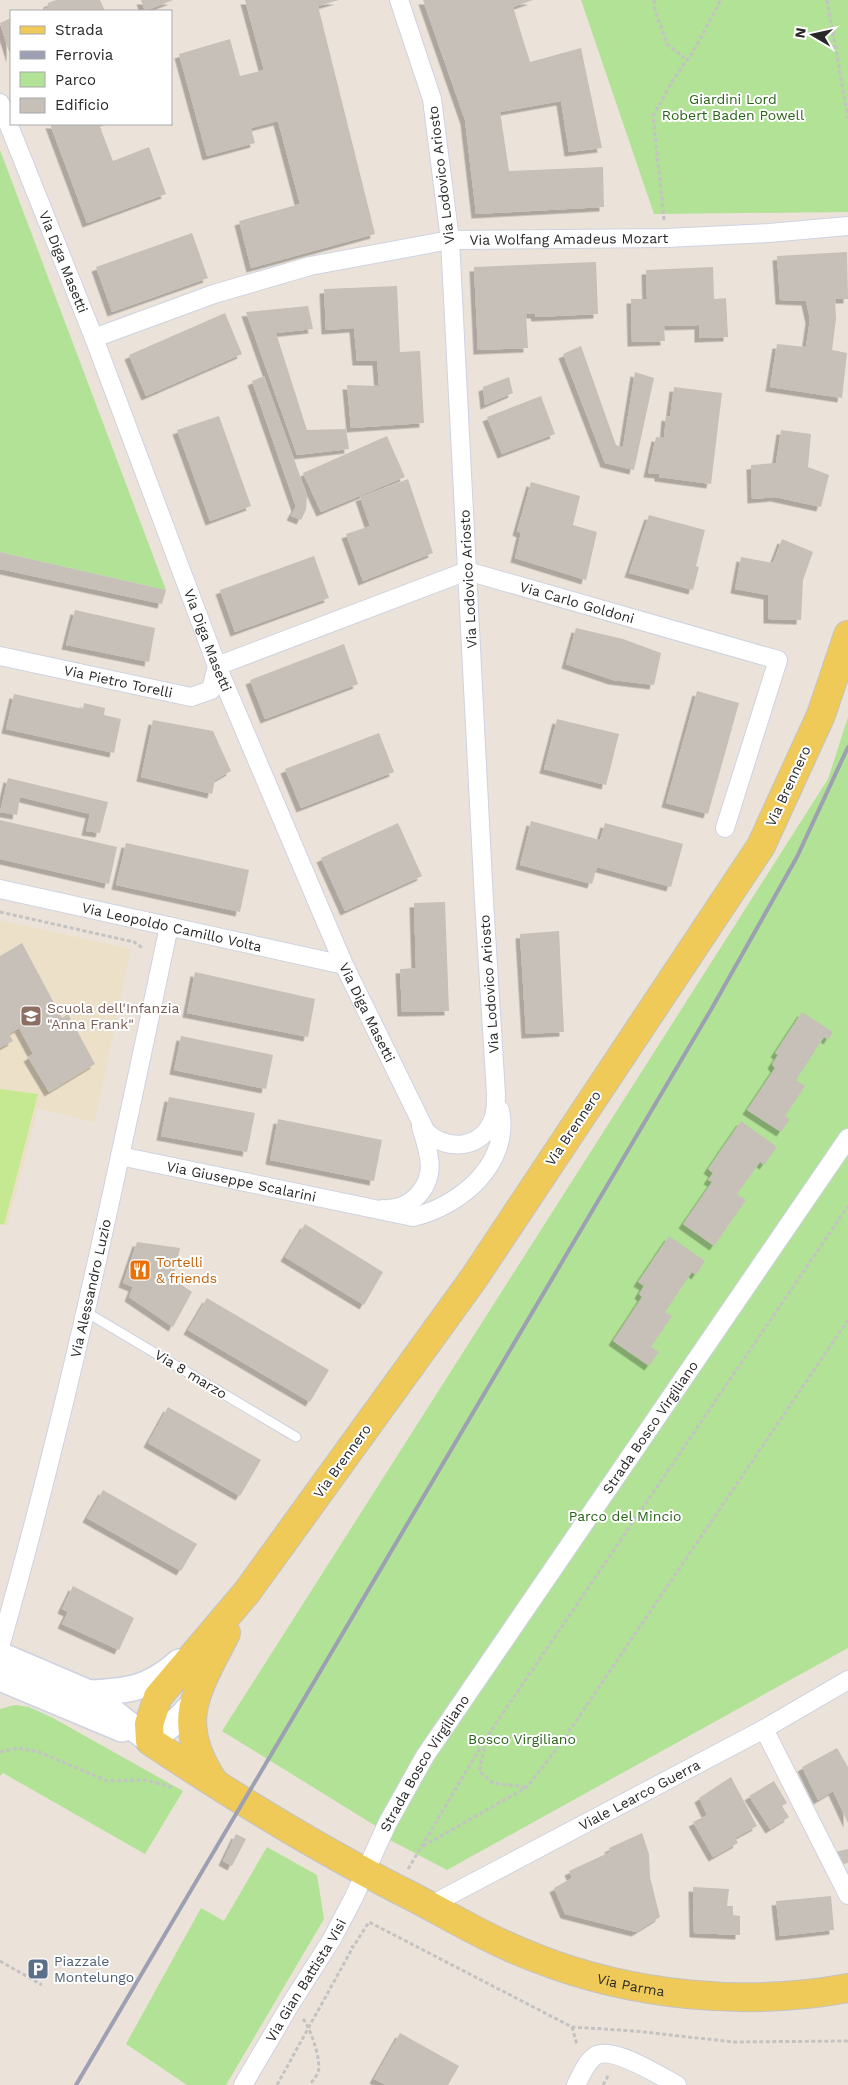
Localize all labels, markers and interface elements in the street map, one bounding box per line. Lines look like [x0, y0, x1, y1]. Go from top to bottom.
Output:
legend [10, 10, 172, 125]
north arrow [788, 10, 838, 60]
text: Strada [55, 21, 104, 39]
text: N [791, 27, 809, 39]
text: Ferrovia [55, 46, 114, 64]
text: Parco [55, 71, 96, 89]
park label: Giardini Lord Robert Baden Powell [662, 91, 805, 123]
text: Edificio [55, 96, 109, 114]
street label: Via Lodovico Ariosto [425, 105, 457, 245]
street label: Via Diga Masetti [36, 208, 91, 315]
street label: Via Wolfang Amadeus Mozart [469, 230, 668, 248]
street label: Via Lodovico Ariosto [456, 509, 480, 649]
street label: Via Carlo Goldoni [518, 579, 636, 626]
street label: Via Diga Masetti [181, 587, 235, 694]
street label: Via Pietro Torelli [62, 662, 174, 701]
street label: Via Brennero [762, 743, 814, 829]
street label: Via Leopoldo Camillo Volta [80, 899, 263, 955]
street label: Via Lodovico Ariosto [476, 914, 502, 1054]
street label: Via Diga Masetti [336, 960, 398, 1065]
place label: Scuola dell'Infanzia "Anna Frank" [47, 1000, 179, 1032]
school or university icon: Scuola dell'Infanzia "Anna Frank" [19, 1004, 43, 1028]
street label: Via Brennero [542, 1087, 604, 1169]
street label: Via Giuseppe Scalarini [165, 1158, 318, 1205]
street label: Via Alessandro Luzio [67, 1218, 114, 1359]
place label: Tortelli & friends [156, 1254, 217, 1286]
restaurant icon: Tortelli & friends [128, 1258, 152, 1282]
street label: Via 8 marzo [152, 1346, 230, 1402]
street label: Strada Bosco Virgiliano [599, 1358, 701, 1497]
street label: Via Brennero [310, 1421, 374, 1501]
park label: Parco del Mincio [569, 1508, 681, 1524]
street label: Strada Bosco Virgiliano [377, 1692, 472, 1834]
park label: Bosco Virgiliano [468, 1731, 576, 1747]
street label: Viale Learco Guerra [576, 1756, 703, 1833]
street label: Via Gian Battista Visi [262, 1916, 349, 2045]
place label: Piazzale Montelungo [54, 1953, 134, 1985]
parking icon: Piazzale Montelungo [26, 1957, 50, 1981]
street label: Via Parma [595, 1970, 666, 1999]

